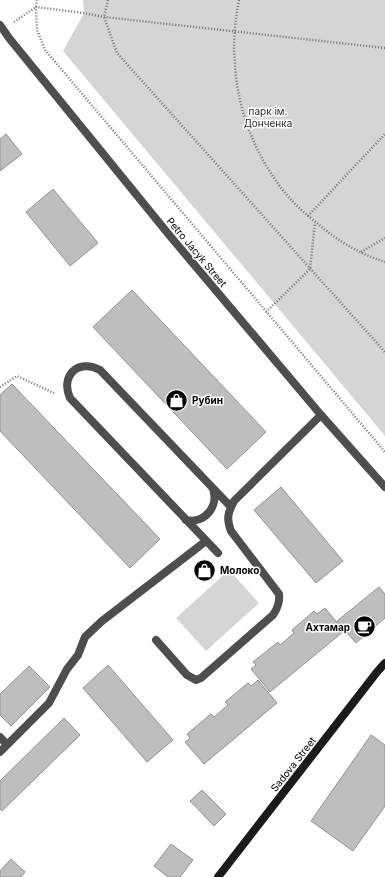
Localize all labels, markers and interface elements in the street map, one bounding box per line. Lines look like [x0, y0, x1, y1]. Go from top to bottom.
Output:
park label: парк ім. Донченка [244, 105, 292, 129]
street label: Petro Jacyk Street [164, 215, 230, 290]
shop icon: Рубин [163, 387, 189, 413]
place label: Рубин [192, 394, 223, 407]
shop icon: Молоко [192, 557, 218, 583]
place label: Молоко [220, 564, 259, 576]
cafe icon: Ахтамар [352, 614, 378, 640]
place label: Ахтамар [306, 621, 350, 633]
street label: Sadova Street [268, 734, 319, 794]

